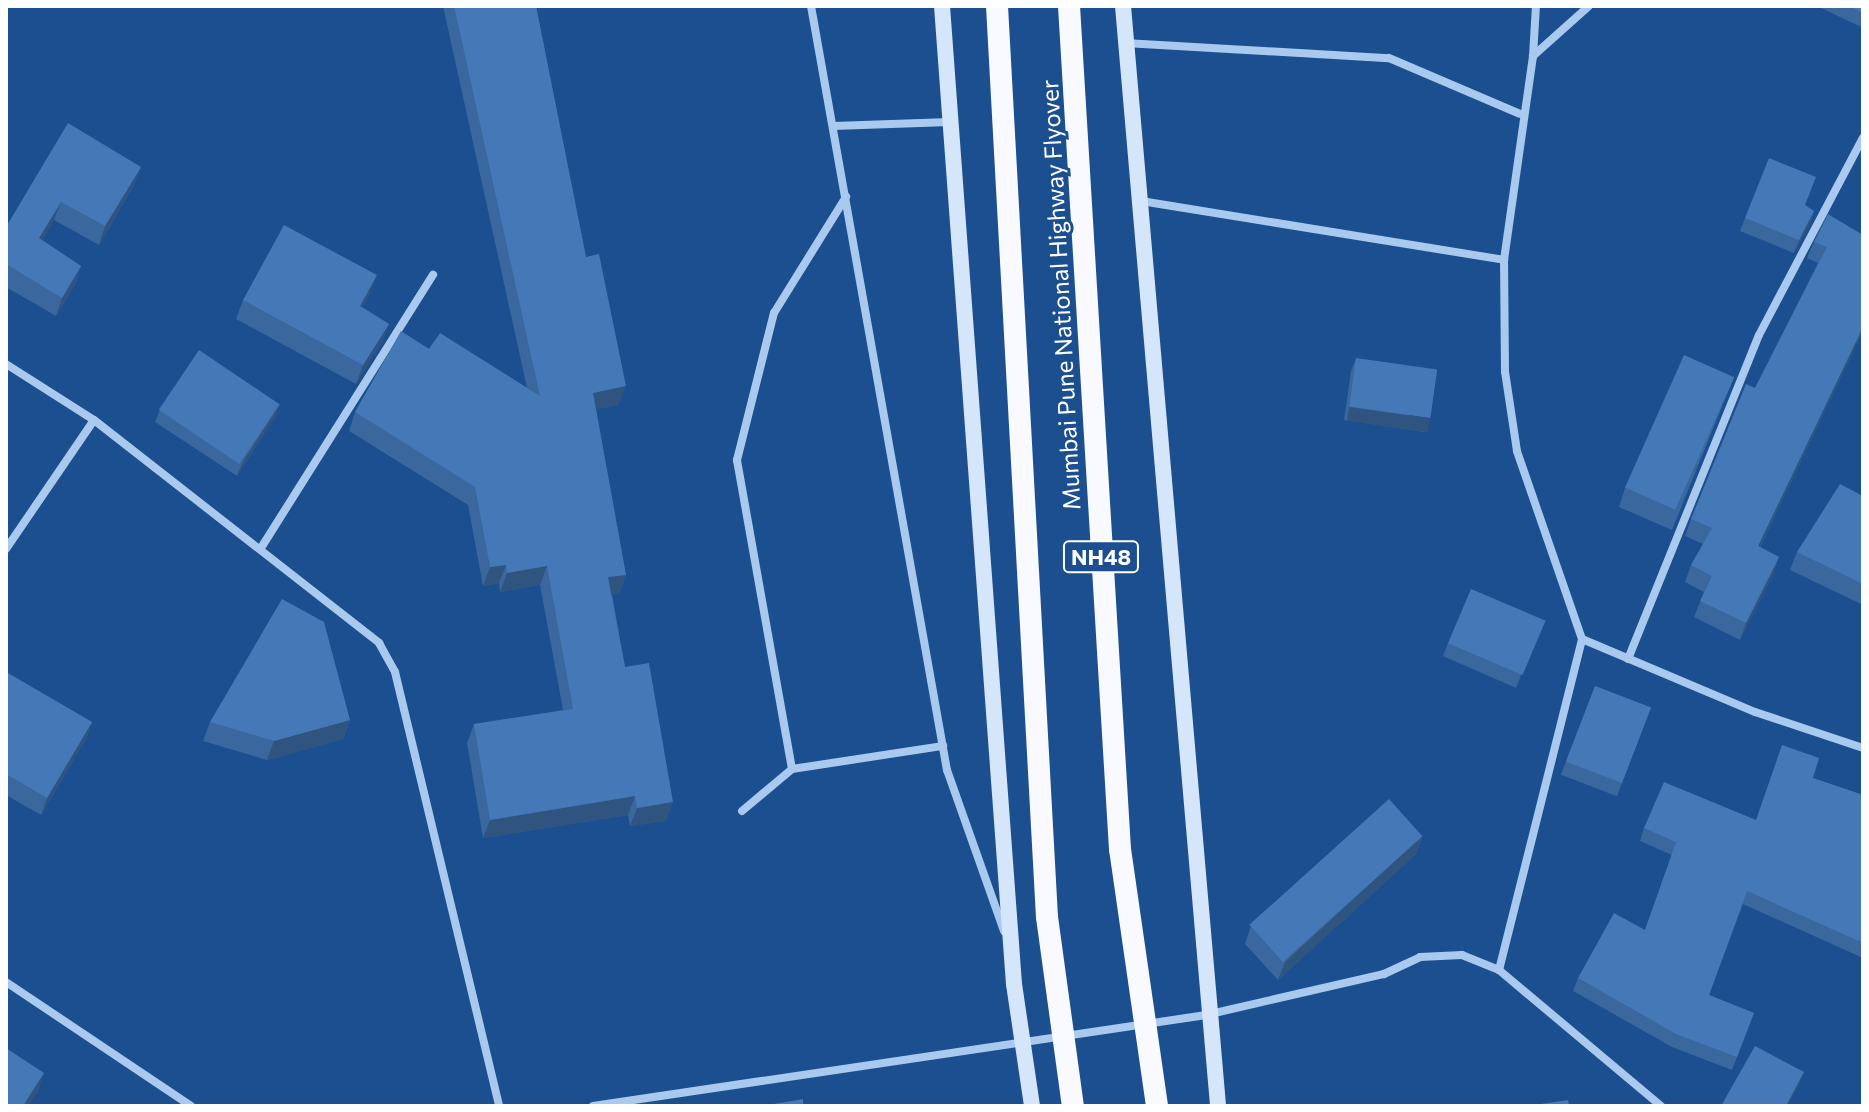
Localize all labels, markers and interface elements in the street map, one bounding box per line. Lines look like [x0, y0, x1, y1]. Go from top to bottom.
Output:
street label: Mumbai Pune National Highway Flyover [1034, 79, 1086, 511]
road number: NH48 [1061, 539, 1141, 575]

